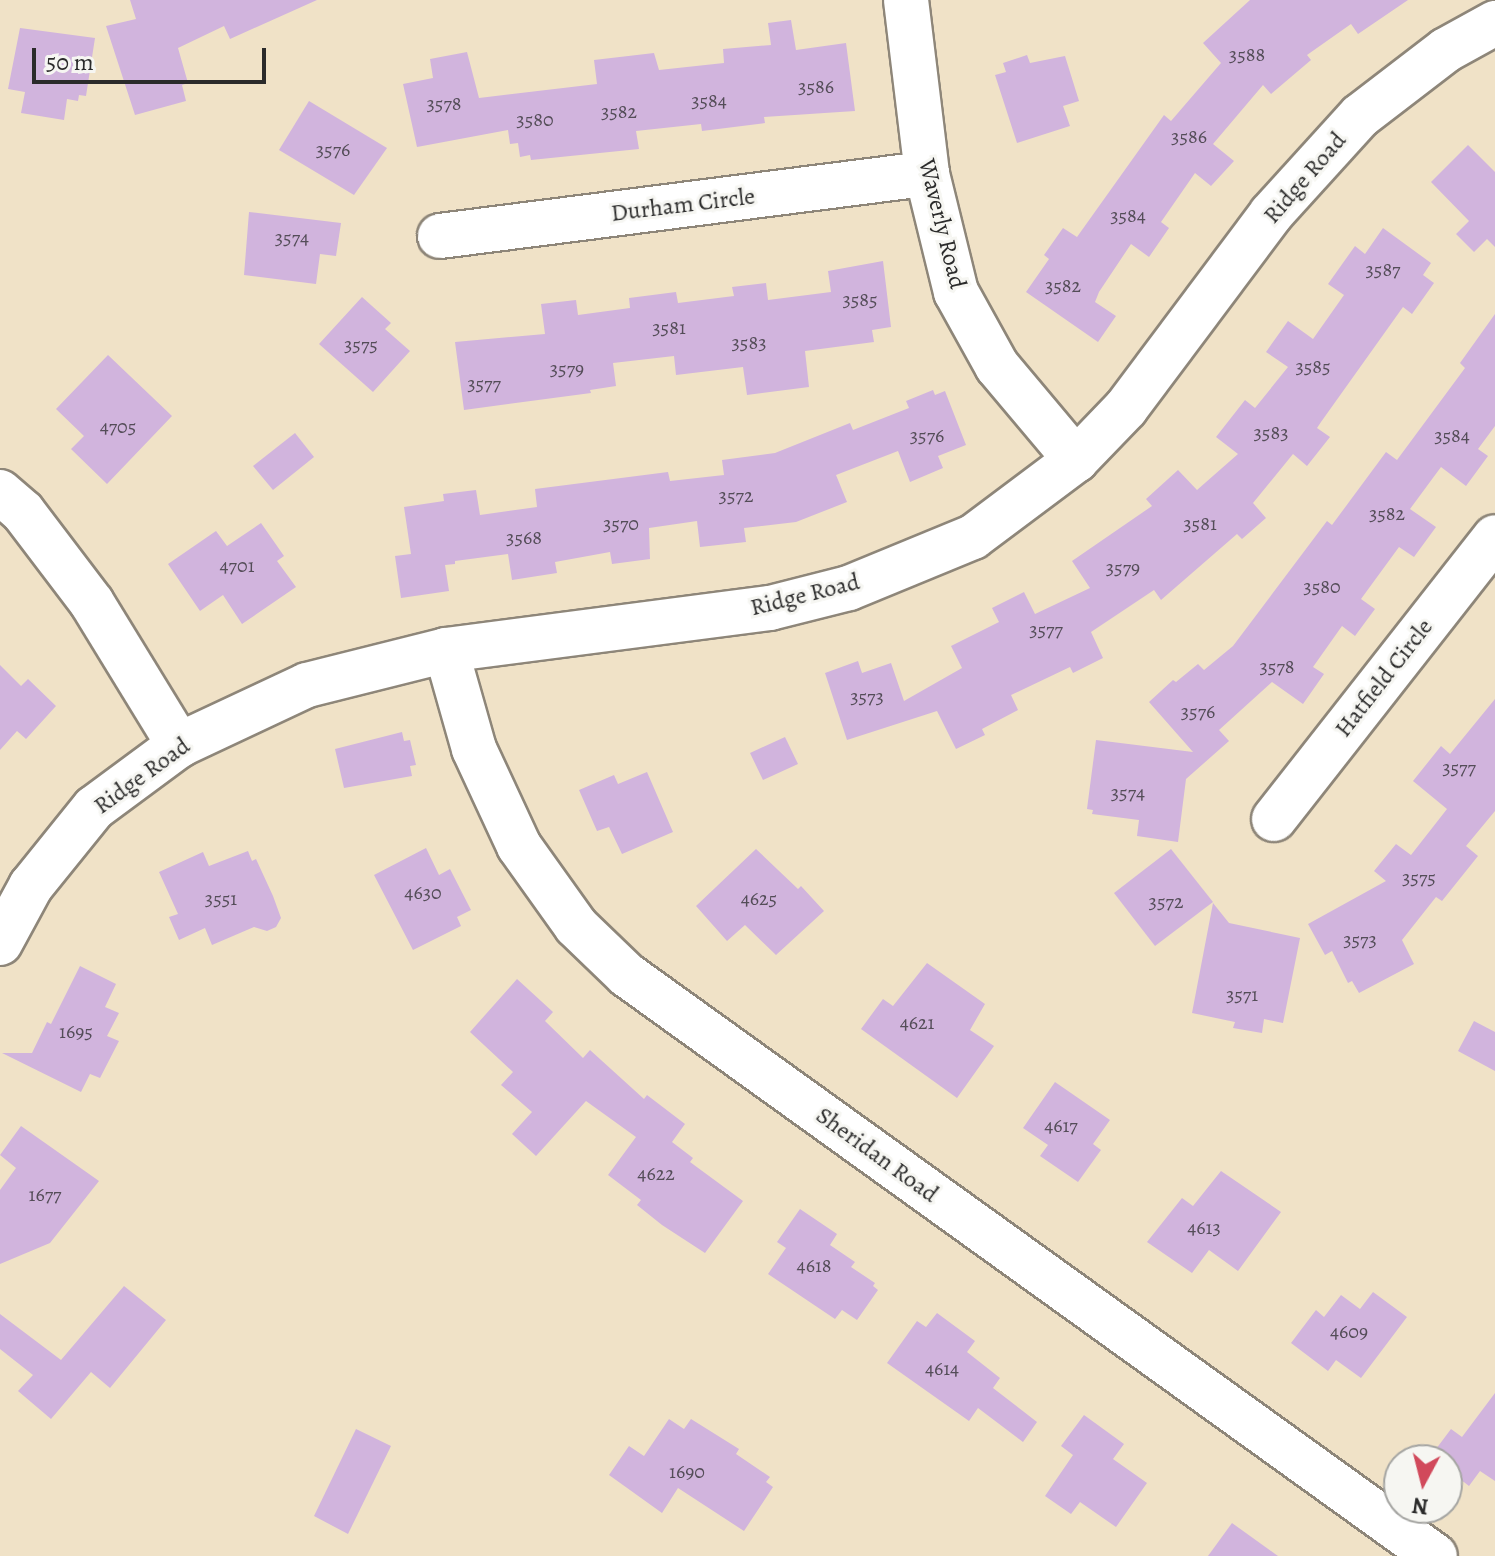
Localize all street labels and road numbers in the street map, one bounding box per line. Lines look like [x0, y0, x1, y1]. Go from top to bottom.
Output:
street label: Ridge Road [1258, 126, 1352, 230]
street label: Waverly Road [912, 156, 972, 292]
street label: Durham Circle [609, 182, 757, 228]
street label: Ridge Road [747, 568, 863, 622]
street label: Hatfield Circle [1329, 613, 1439, 743]
street label: Ridge Road [88, 732, 196, 820]
street label: Sheridan Road [810, 1101, 944, 1209]

